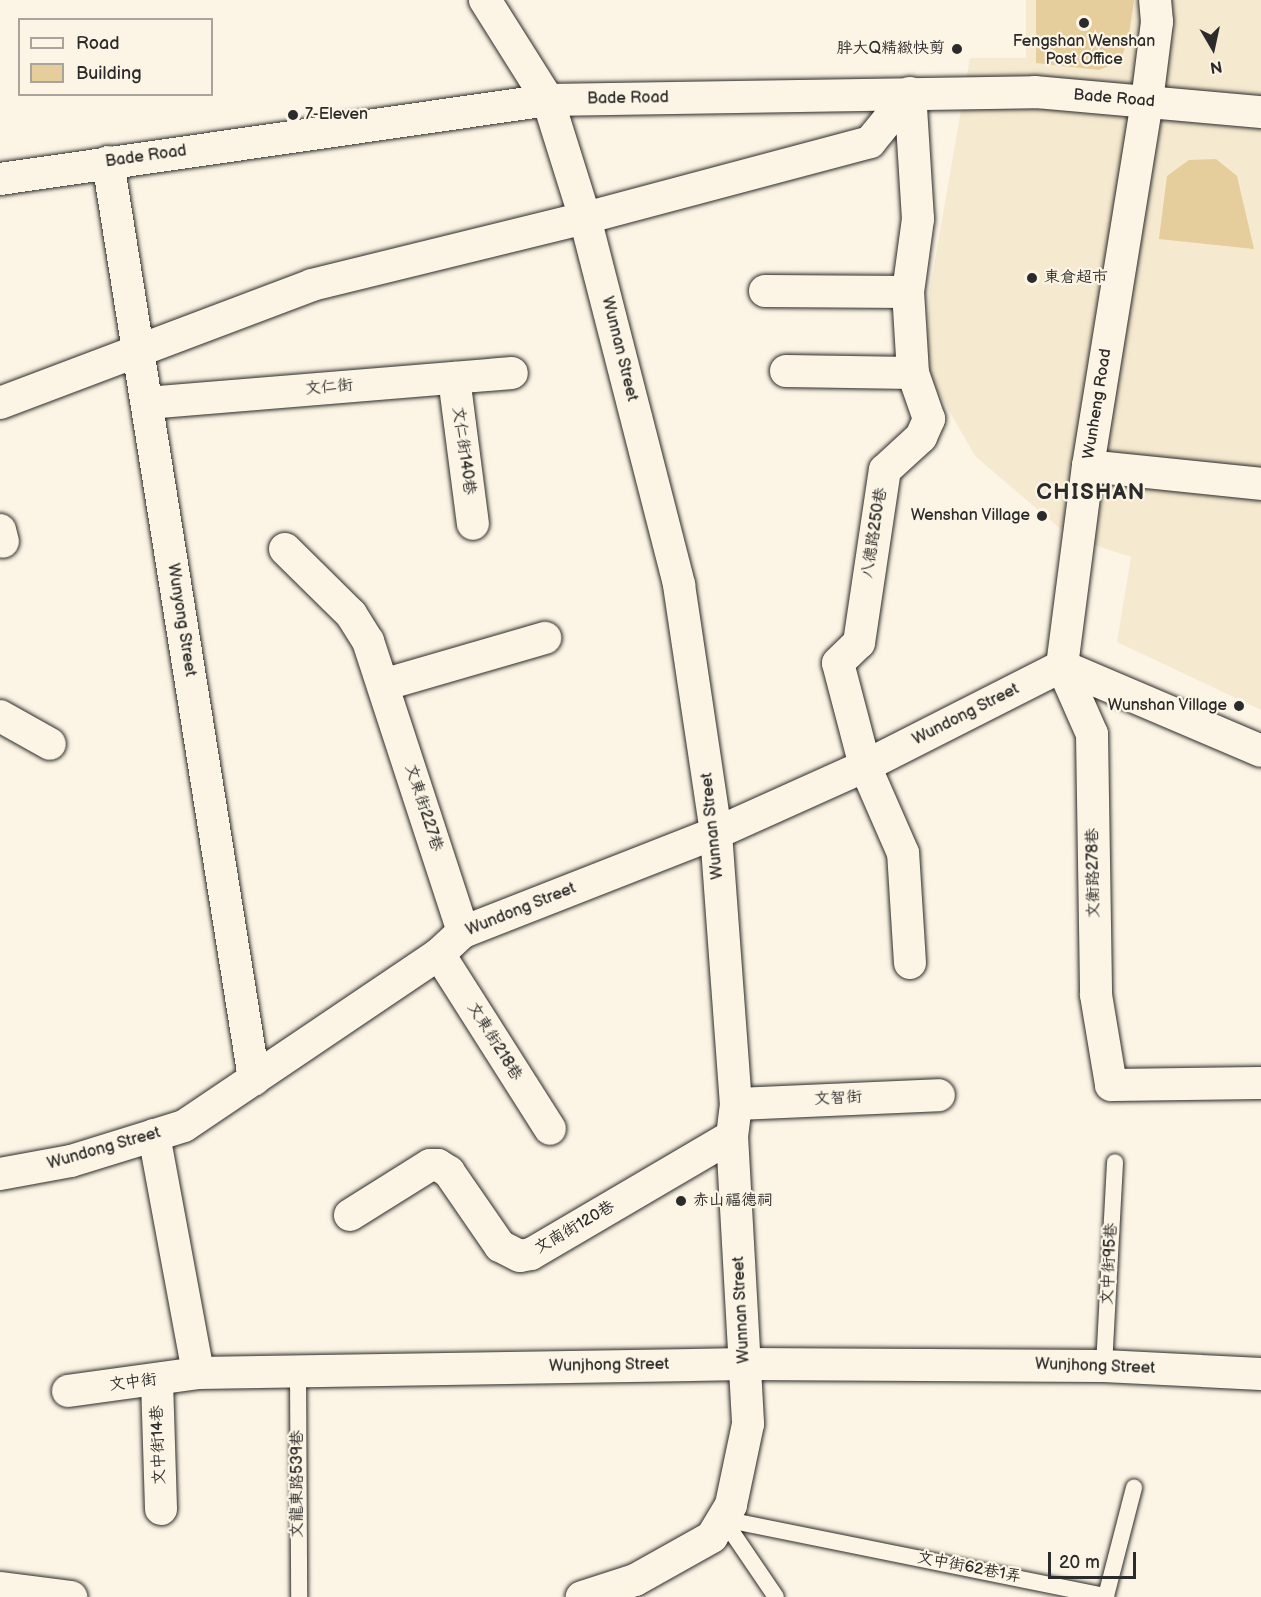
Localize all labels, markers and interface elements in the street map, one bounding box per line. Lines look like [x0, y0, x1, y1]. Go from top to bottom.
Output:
marker: Fengshan Wenshan Post Office [1077, 16, 1091, 30]
legend [18, 18, 213, 96]
north arrow [1183, 18, 1243, 78]
place label: Fengshan Wenshan Post Office [1012, 32, 1156, 70]
text: Road [76, 33, 120, 54]
place label: 胖大Q精緻快剪 [837, 39, 945, 59]
marker: 胖大Q精緻快剪 [950, 42, 964, 56]
text: N [1208, 56, 1223, 77]
text: Building [76, 63, 142, 84]
street label: Bade Road [1072, 86, 1156, 112]
street label: Bade Road [587, 89, 669, 109]
place label: 7-Eleven [305, 105, 368, 125]
marker: 7-Eleven [286, 108, 300, 122]
street label: Bade Road [104, 142, 188, 172]
place label: 東倉超市 [1044, 268, 1108, 288]
marker: 東倉超市 [1025, 271, 1039, 285]
street label: Wunnan Street [597, 295, 641, 403]
street label: Wunheng Road [1080, 347, 1116, 461]
street label: 文仁街 [304, 376, 354, 400]
street label: 文仁街140巷 [447, 405, 479, 497]
district label: CHISHAN [1036, 480, 1146, 506]
street label: 八德路250巷 [858, 486, 892, 580]
place label: Wenshan Village [910, 506, 1030, 526]
marker: Wenshan Village [1035, 509, 1049, 523]
street label: Wunyong Street [163, 562, 199, 678]
street label: Wundong Street [910, 680, 1022, 750]
place label: Wunshan Village [1107, 696, 1227, 716]
marker: Wunshan Village [1232, 699, 1246, 713]
street label: 文東街227巷 [400, 762, 446, 854]
street label: Wunnan Street [698, 772, 728, 880]
street label: 文衡路278巷 [1084, 828, 1104, 918]
street label: Wundong Street [463, 879, 579, 941]
street label: 文東街218巷 [462, 999, 526, 1085]
street label: 文智街 [814, 1088, 862, 1110]
street label: Wundong Street [45, 1124, 163, 1174]
place label: 赤山福德祠 [693, 1191, 773, 1211]
marker: 赤山福德祠 [674, 1194, 688, 1208]
street label: 文南街120巷 [532, 1197, 618, 1259]
street label: 文中街95巷 [1098, 1222, 1122, 1306]
street label: Wunnan Street [730, 1256, 754, 1364]
street label: Wunjhong Street [549, 1355, 669, 1377]
street label: Wunjhong Street [1035, 1355, 1155, 1379]
street label: 文中街 [108, 1371, 158, 1395]
street label: 文中街14巷 [148, 1405, 170, 1485]
street label: 文龍東路539巷 [288, 1430, 308, 1538]
scale bar [1051, 1540, 1140, 1578]
street label: 文中街62巷1弄 [915, 1549, 1023, 1587]
text: 20 m [1059, 1552, 1100, 1573]

